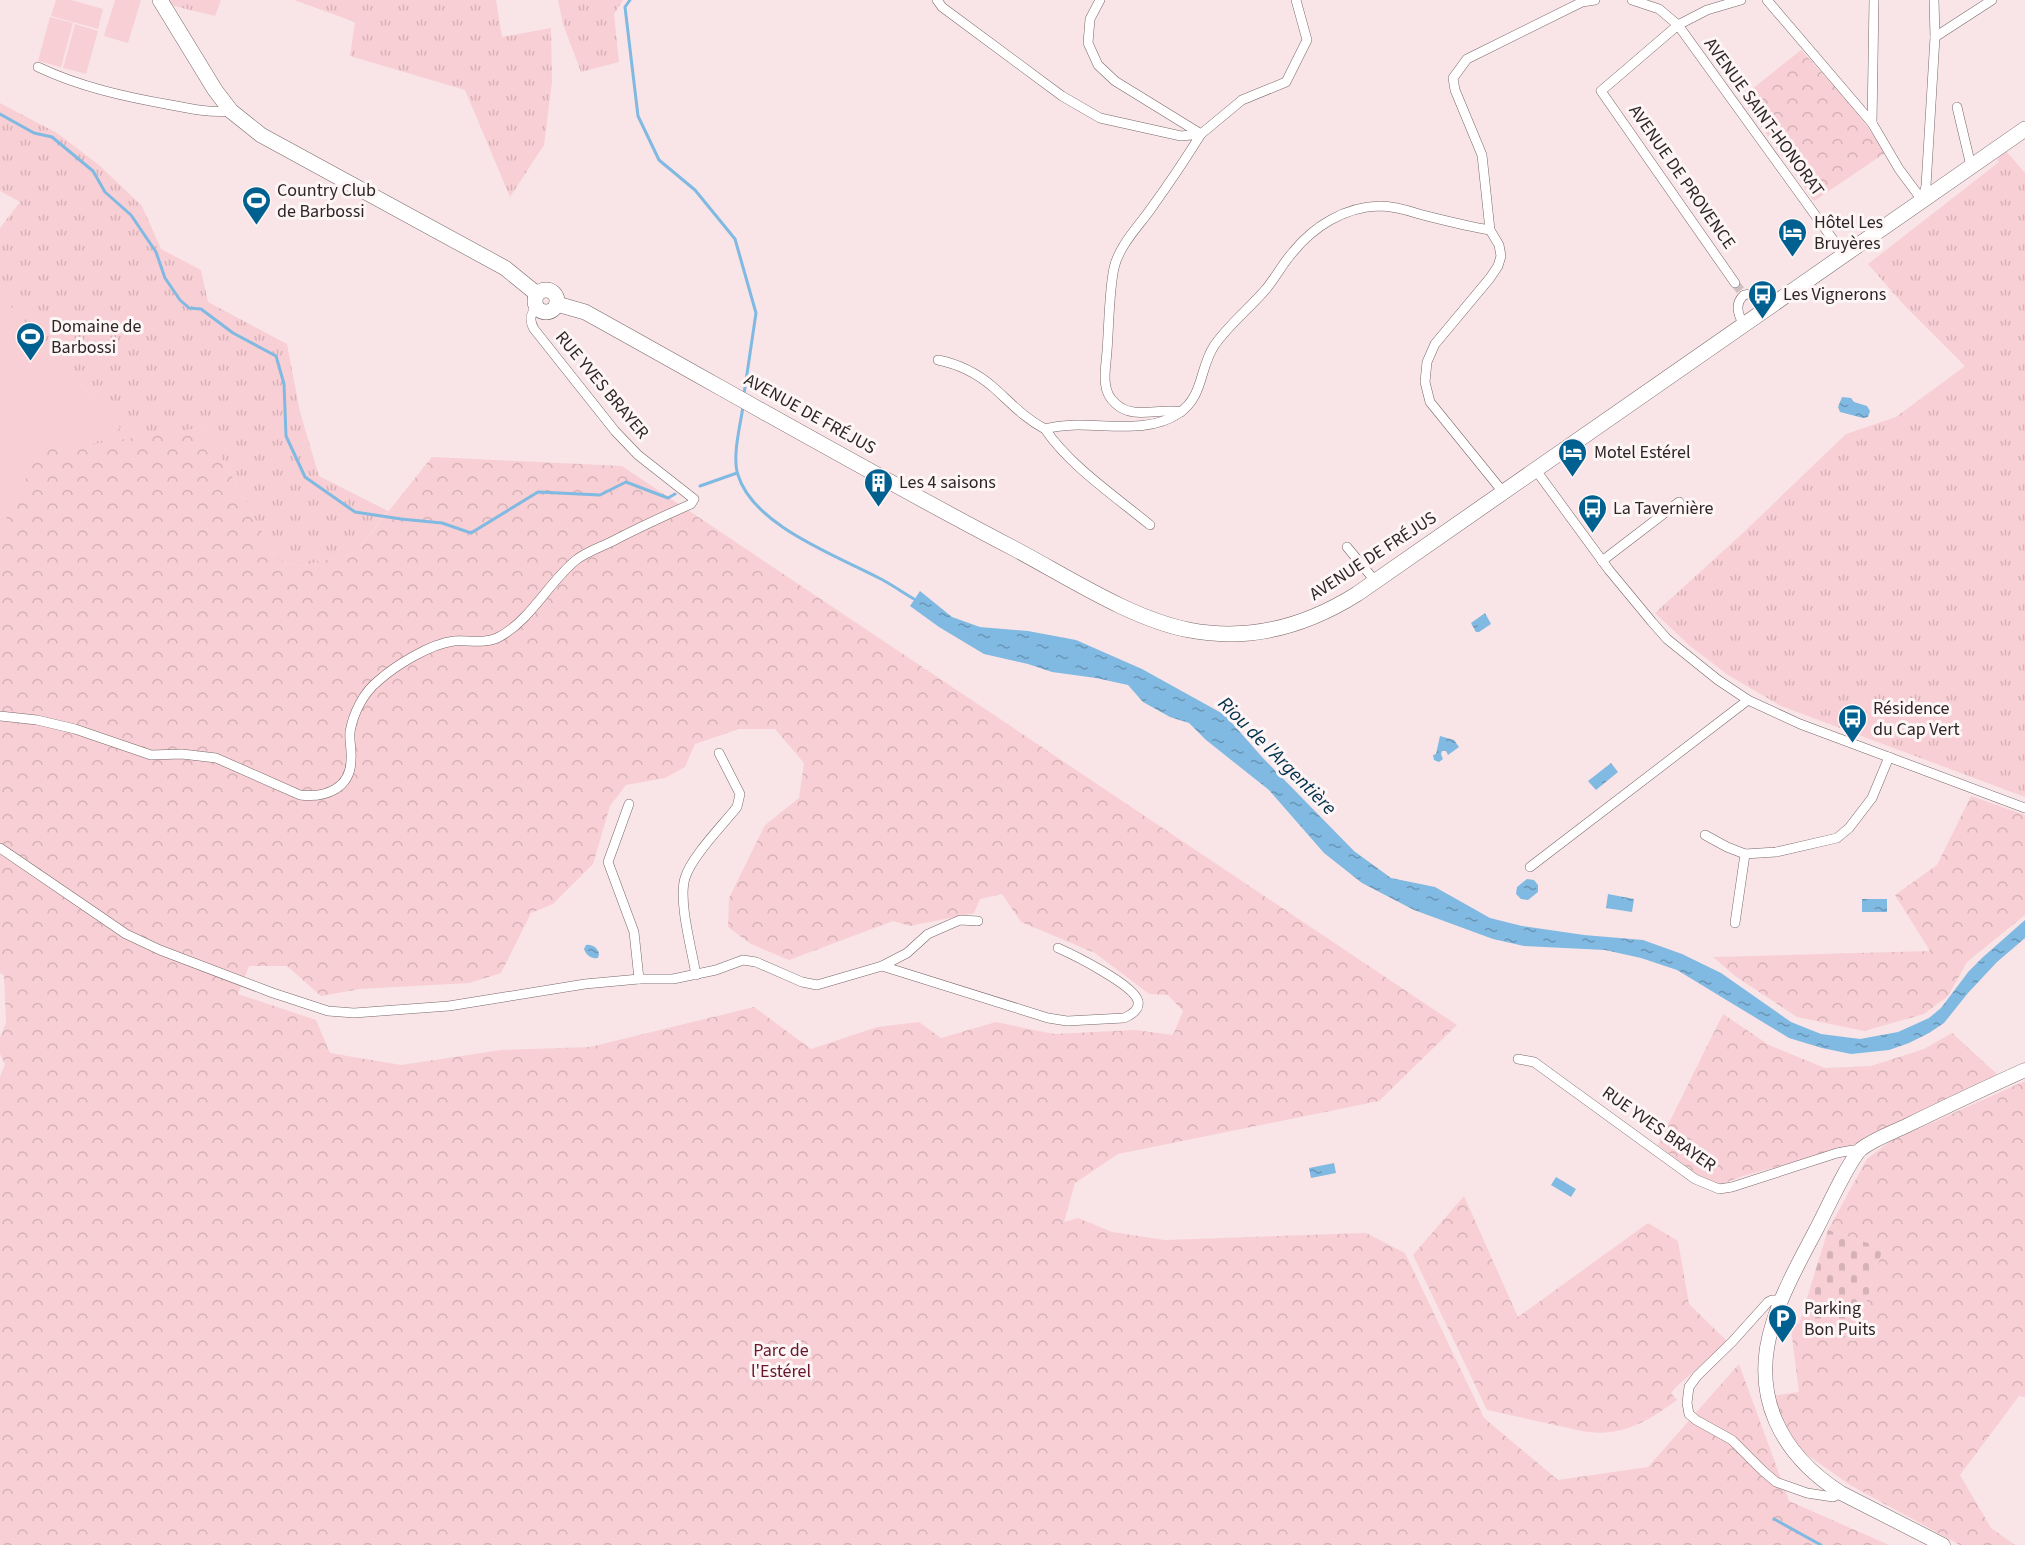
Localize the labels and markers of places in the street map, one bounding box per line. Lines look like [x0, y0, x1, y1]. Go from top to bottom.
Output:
place label: Country Club de Barbossi [277, 178, 376, 224]
sports icon: Country Club de Barbossi [240, 184, 272, 226]
place label: Hôtel Les Bruyères [1814, 210, 1883, 256]
hotel icon: Hôtel Les Bruyères [1777, 216, 1809, 258]
bus stop icon: Les Vignerons [1746, 278, 1778, 320]
place label: Les Vignerons [1783, 282, 1886, 307]
place label: Domaine de Barbossi [51, 314, 142, 360]
sports icon: Domaine de Barbossi [14, 320, 46, 362]
hotel icon: Motel Estérel [1557, 436, 1589, 478]
place label: Motel Estérel [1594, 440, 1691, 465]
building icon: Les 4 saisons [862, 466, 894, 508]
place label: Les 4 saisons [899, 470, 996, 495]
bus stop icon: La Tavernière [1576, 492, 1608, 534]
place label: La Tavernière [1613, 496, 1714, 521]
place label: Résidence du Cap Vert [1873, 696, 1960, 742]
bus stop icon: Résidence du Cap Vert [1836, 702, 1868, 744]
place label: Parking Bon Puits [1804, 1296, 1876, 1342]
parking icon: Parking Bon Puits [1767, 1302, 1799, 1344]

